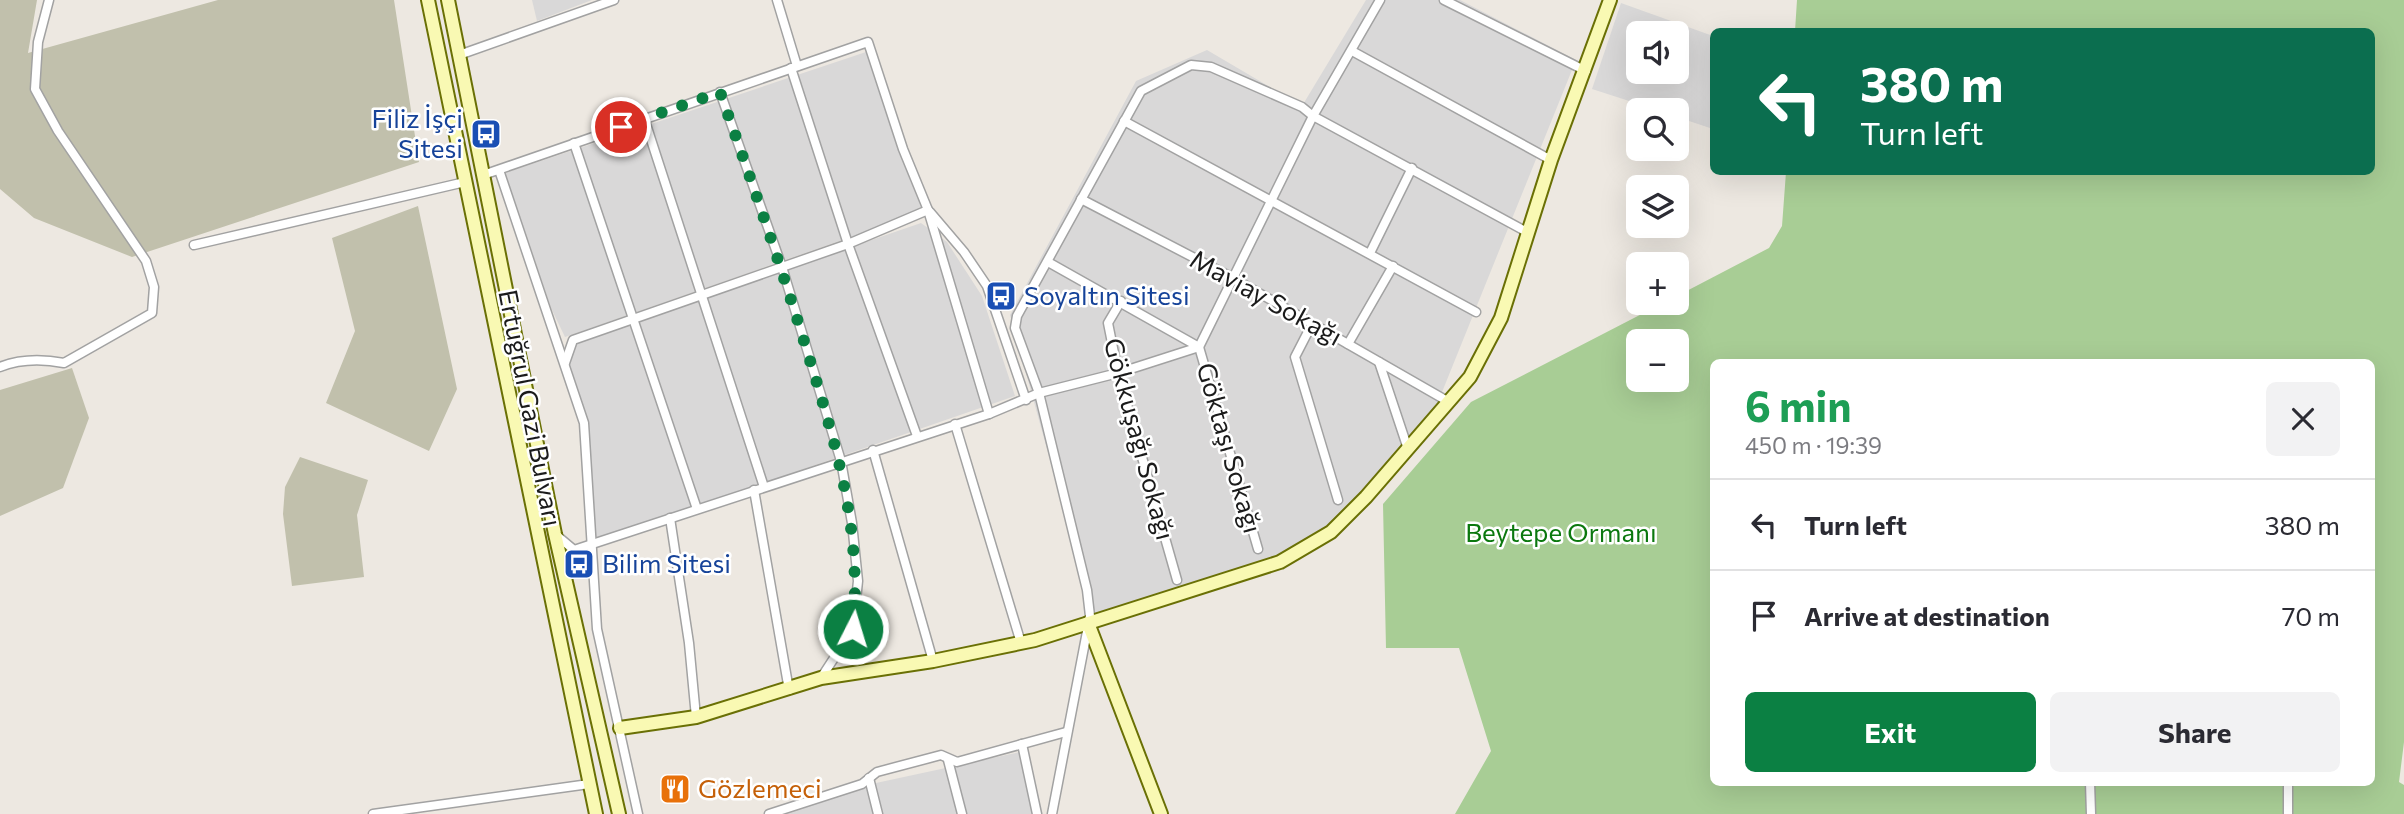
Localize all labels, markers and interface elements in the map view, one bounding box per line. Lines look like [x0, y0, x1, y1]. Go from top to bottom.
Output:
map controls [1626, 21, 1689, 392]
button: sound [1626, 21, 1689, 84]
text: 380 m [1860, 52, 2004, 112]
icon: left [1745, 56, 1836, 147]
pin [591, 97, 651, 157]
button: search [1626, 98, 1689, 161]
place label: Filiz İşçi Sitesi [372, 102, 463, 163]
icon: arrive [602, 108, 640, 146]
text: Turn left [1860, 112, 1984, 152]
bus stop icon: Filiz İşçi Sitesi [469, 117, 503, 151]
button: layers [1626, 175, 1689, 238]
street label: Maviay Sokağı [1185, 242, 1348, 351]
button: + [1626, 252, 1689, 315]
bus stop icon: Soyaltın Sitesi [984, 279, 1018, 313]
place label: Soyaltın Sitesi [1024, 279, 1190, 310]
street label: Ertuğrul Gazi Bulvarı [493, 287, 570, 529]
button: − [1626, 329, 1689, 392]
street label: Gökkuşağı Sokağı [1099, 334, 1182, 543]
street label: Göktaşı Sokağı [1191, 359, 1270, 536]
text: 6 min [1745, 379, 1852, 431]
button: close [2266, 382, 2340, 456]
text: 450 m · 19:39 [1745, 431, 1882, 459]
icon: left [1745, 506, 1783, 544]
text: Turn left [1804, 509, 1907, 540]
text: 380 m [2265, 509, 2340, 540]
park label: Beytepe Ormanı [1465, 516, 1657, 547]
bus stop icon: Bilim Sitesi [562, 547, 596, 581]
place label: Bilim Sitesi [602, 547, 731, 578]
position arrow [816, 592, 890, 666]
icon: arrive [1745, 597, 1783, 635]
text: Arrive at destination [1804, 600, 2050, 631]
text: 70 m [2282, 600, 2340, 631]
button: Exit [1745, 692, 2036, 772]
button: Share [2050, 692, 2340, 772]
restaurant icon: Gözlemeci [658, 772, 692, 806]
place label: Gözlemeci [698, 772, 822, 803]

